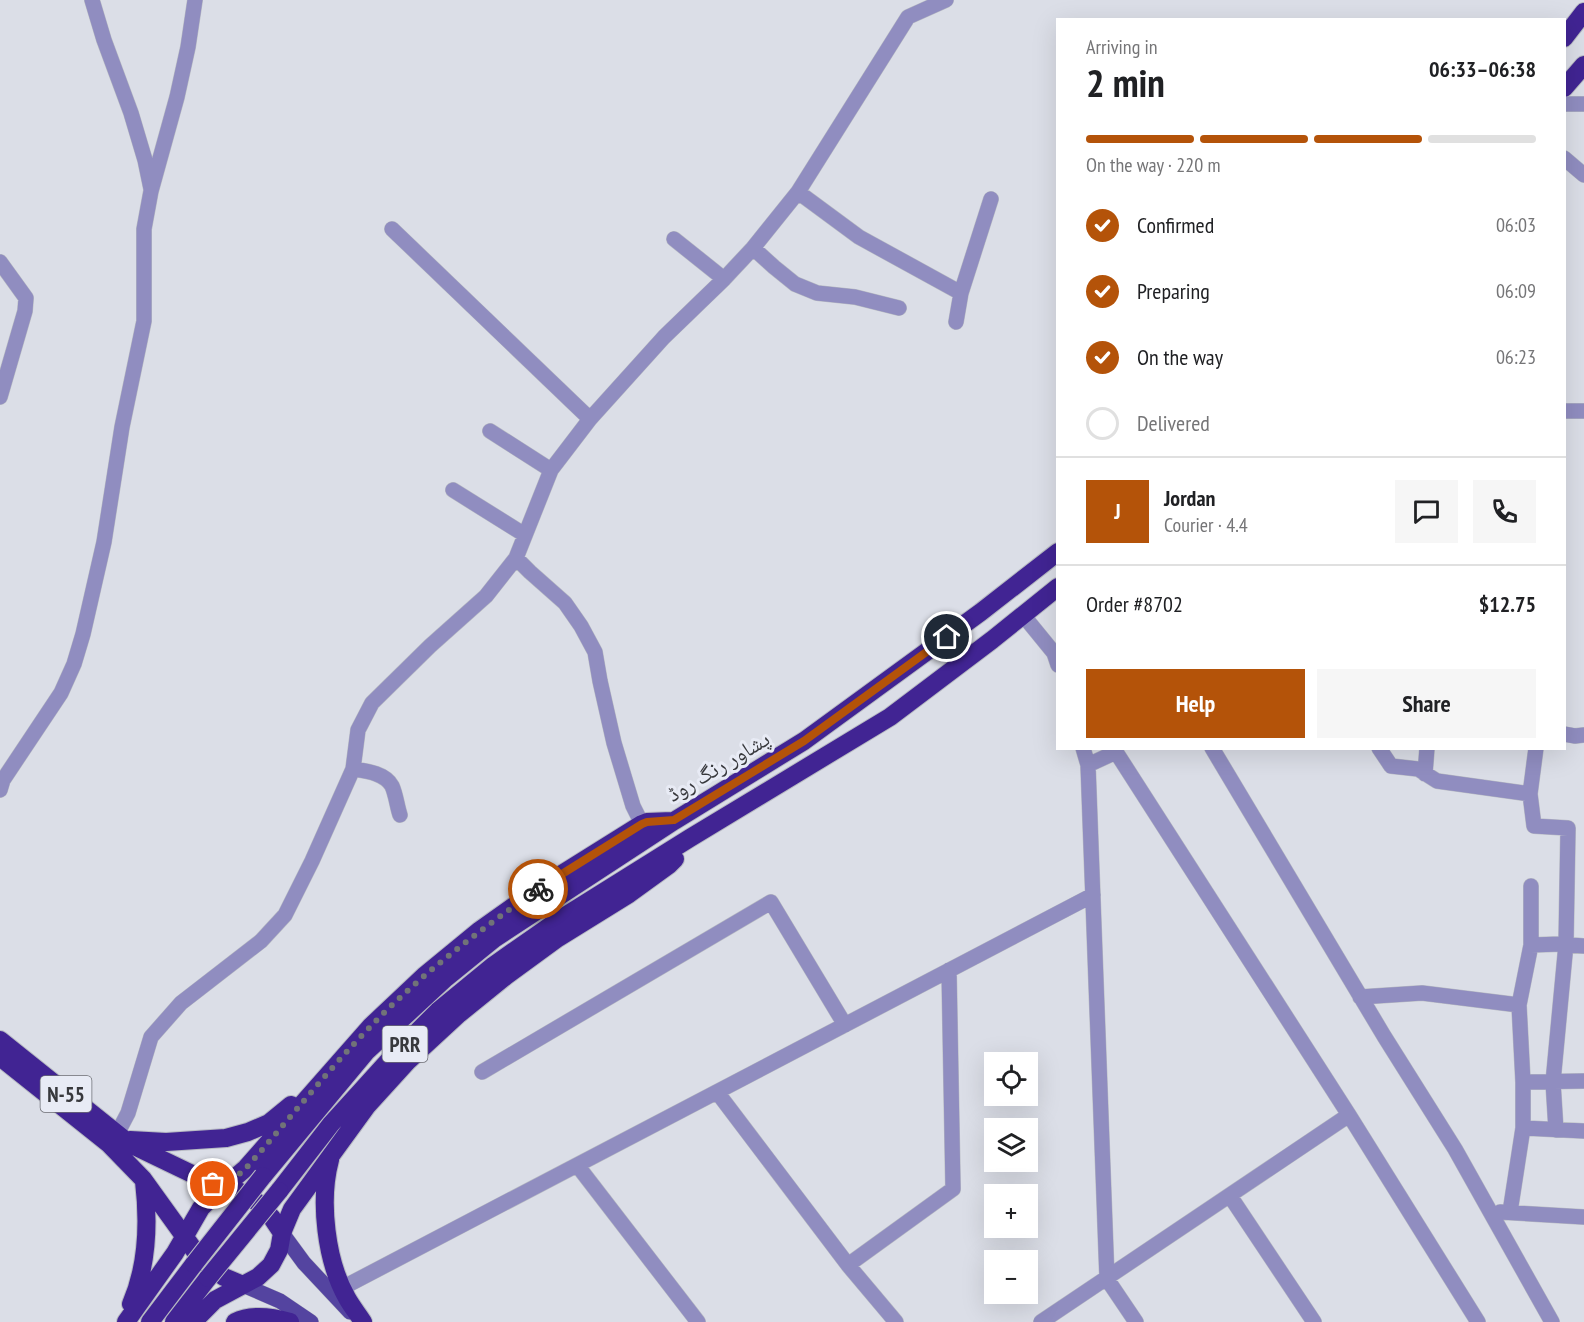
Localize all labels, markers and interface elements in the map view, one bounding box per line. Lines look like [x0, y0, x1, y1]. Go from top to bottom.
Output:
text: Arriving in [1086, 34, 1158, 60]
text: 06:33–06:38 [1429, 55, 1536, 83]
text: 2 min [1086, 57, 1165, 108]
text: On the way · 220 m [1086, 152, 1221, 178]
icon: check [1086, 209, 1119, 242]
text: Confirmed [1137, 211, 1214, 239]
text: 06:03 [1496, 212, 1536, 238]
icon: check [1086, 275, 1119, 308]
text: Preparing [1137, 277, 1210, 305]
text: 06:09 [1496, 278, 1536, 304]
icon: check [1086, 341, 1119, 374]
text: On the way [1137, 343, 1223, 371]
text: 06:23 [1496, 344, 1536, 370]
text: Delivered [1137, 409, 1210, 437]
button: chat [1395, 480, 1458, 543]
button: phone [1473, 480, 1536, 543]
text: Jordan [1164, 484, 1215, 512]
text: J [1114, 497, 1121, 525]
text: Courier · 4.4 [1164, 512, 1248, 538]
text: Order #8702 [1086, 590, 1183, 618]
text: $12.75 [1479, 590, 1536, 618]
pin [921, 611, 972, 662]
icon: home [930, 620, 963, 653]
button: Help [1086, 669, 1305, 738]
button: Share [1317, 669, 1536, 738]
street label: پشاور رنگ روڈ [661, 724, 775, 808]
courier [508, 859, 568, 919]
icon: bike [522, 873, 555, 906]
road number: PRR [382, 1026, 428, 1062]
map controls [984, 1052, 1038, 1304]
button: locate [984, 1052, 1038, 1106]
road number: N-55 [40, 1076, 92, 1112]
button: layers [984, 1118, 1038, 1172]
pin [187, 1158, 238, 1209]
icon: bag [196, 1167, 229, 1200]
button: + [984, 1184, 1038, 1238]
button: − [984, 1250, 1038, 1304]

